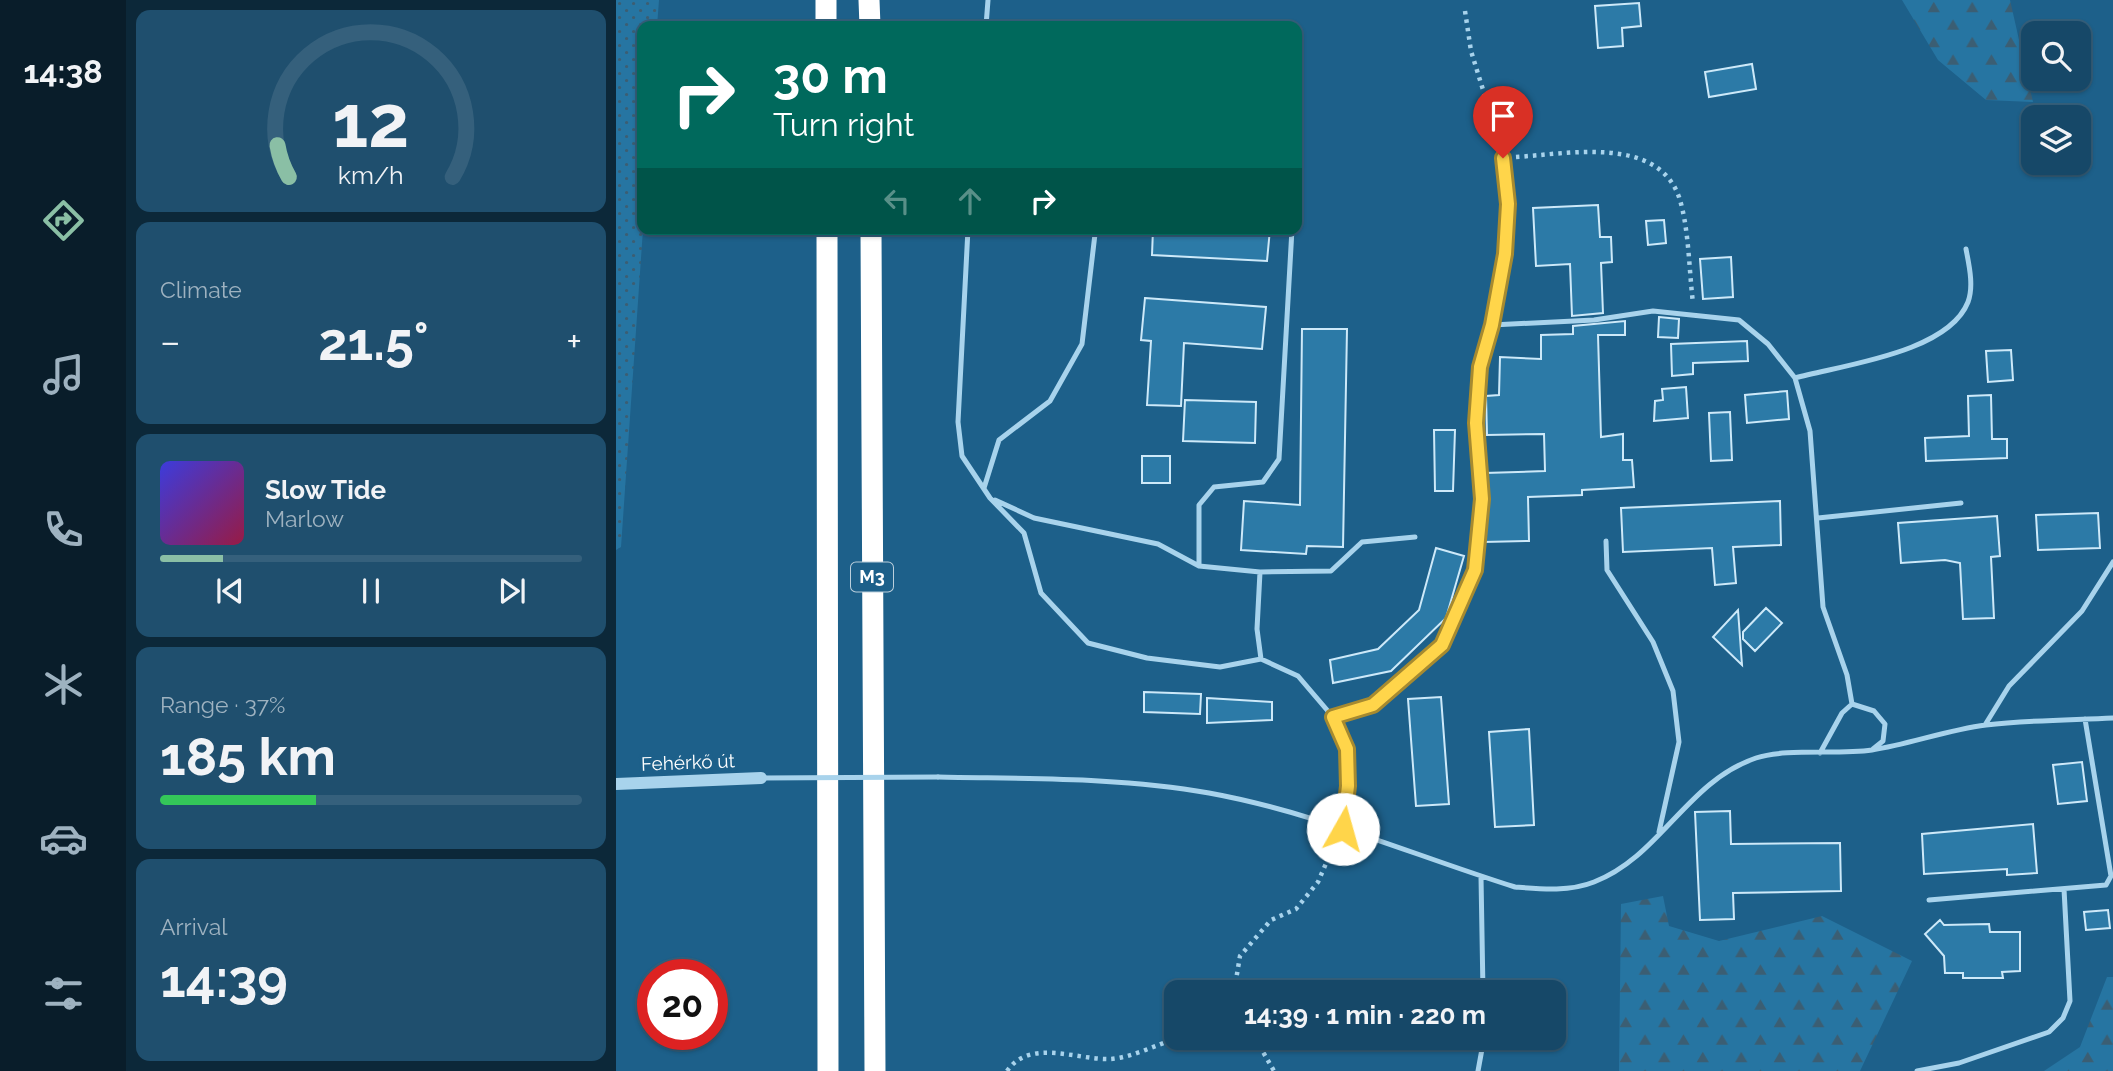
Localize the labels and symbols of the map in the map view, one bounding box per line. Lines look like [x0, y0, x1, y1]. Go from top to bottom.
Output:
pin [1473, 86, 1533, 158]
road number: M3 [851, 562, 893, 592]
street label: Fehérkő út [641, 749, 736, 775]
position arrow [1306, 792, 1380, 866]
speed limit sign: 20 [637, 959, 728, 1050]

